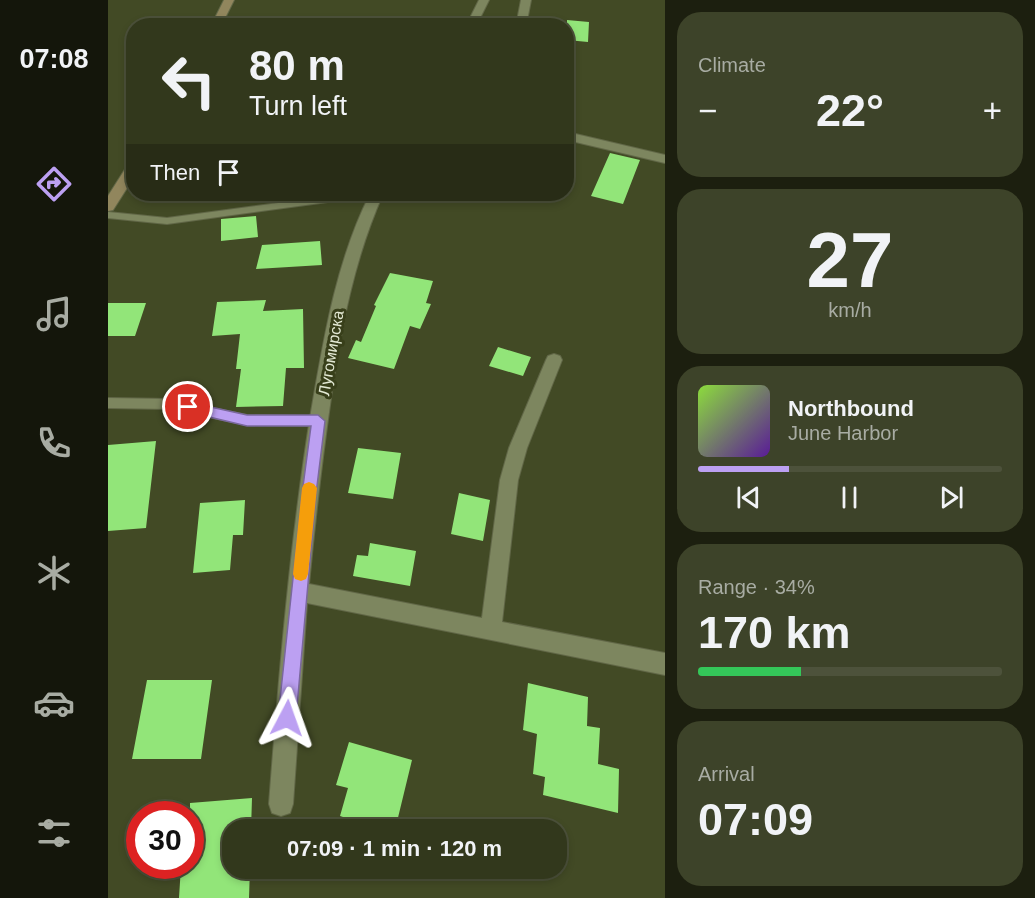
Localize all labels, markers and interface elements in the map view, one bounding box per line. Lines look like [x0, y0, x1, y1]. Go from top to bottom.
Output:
icon: left [150, 42, 228, 120]
text: 80 m [249, 42, 345, 89]
text: 07:08 [19, 44, 89, 74]
text: Climate [698, 54, 766, 76]
text: 22° [816, 85, 884, 136]
text: Turn left [249, 91, 347, 121]
text: − [698, 92, 717, 129]
text: + [983, 92, 1002, 129]
icon: arrive [212, 156, 245, 189]
text: Then [150, 160, 200, 185]
icon: directions [33, 163, 75, 205]
text: 27 [807, 216, 893, 304]
icon: music [33, 293, 75, 335]
text: km/h [828, 299, 872, 321]
street label: Лугомирска [315, 309, 347, 397]
pin [162, 381, 213, 432]
icon: arrive [171, 390, 204, 423]
text: Northbound [788, 396, 914, 421]
icon: phone [33, 422, 75, 464]
text: June Harbor [788, 422, 898, 444]
icon: previous [732, 481, 765, 514]
icon: pause [833, 481, 866, 514]
icon: next [935, 481, 968, 514]
icon: climate [33, 552, 75, 594]
text: Range · 34% [698, 576, 815, 598]
text: 170 km [698, 607, 851, 658]
icon: car [33, 682, 75, 724]
position arrow [255, 686, 319, 750]
text: Arrival [698, 763, 755, 785]
text: 07:09 [698, 794, 813, 845]
speed limit sign: 30 [126, 801, 204, 879]
icon: filters [33, 812, 75, 854]
text: 07:09 · 1 min · 120 m [287, 836, 502, 861]

